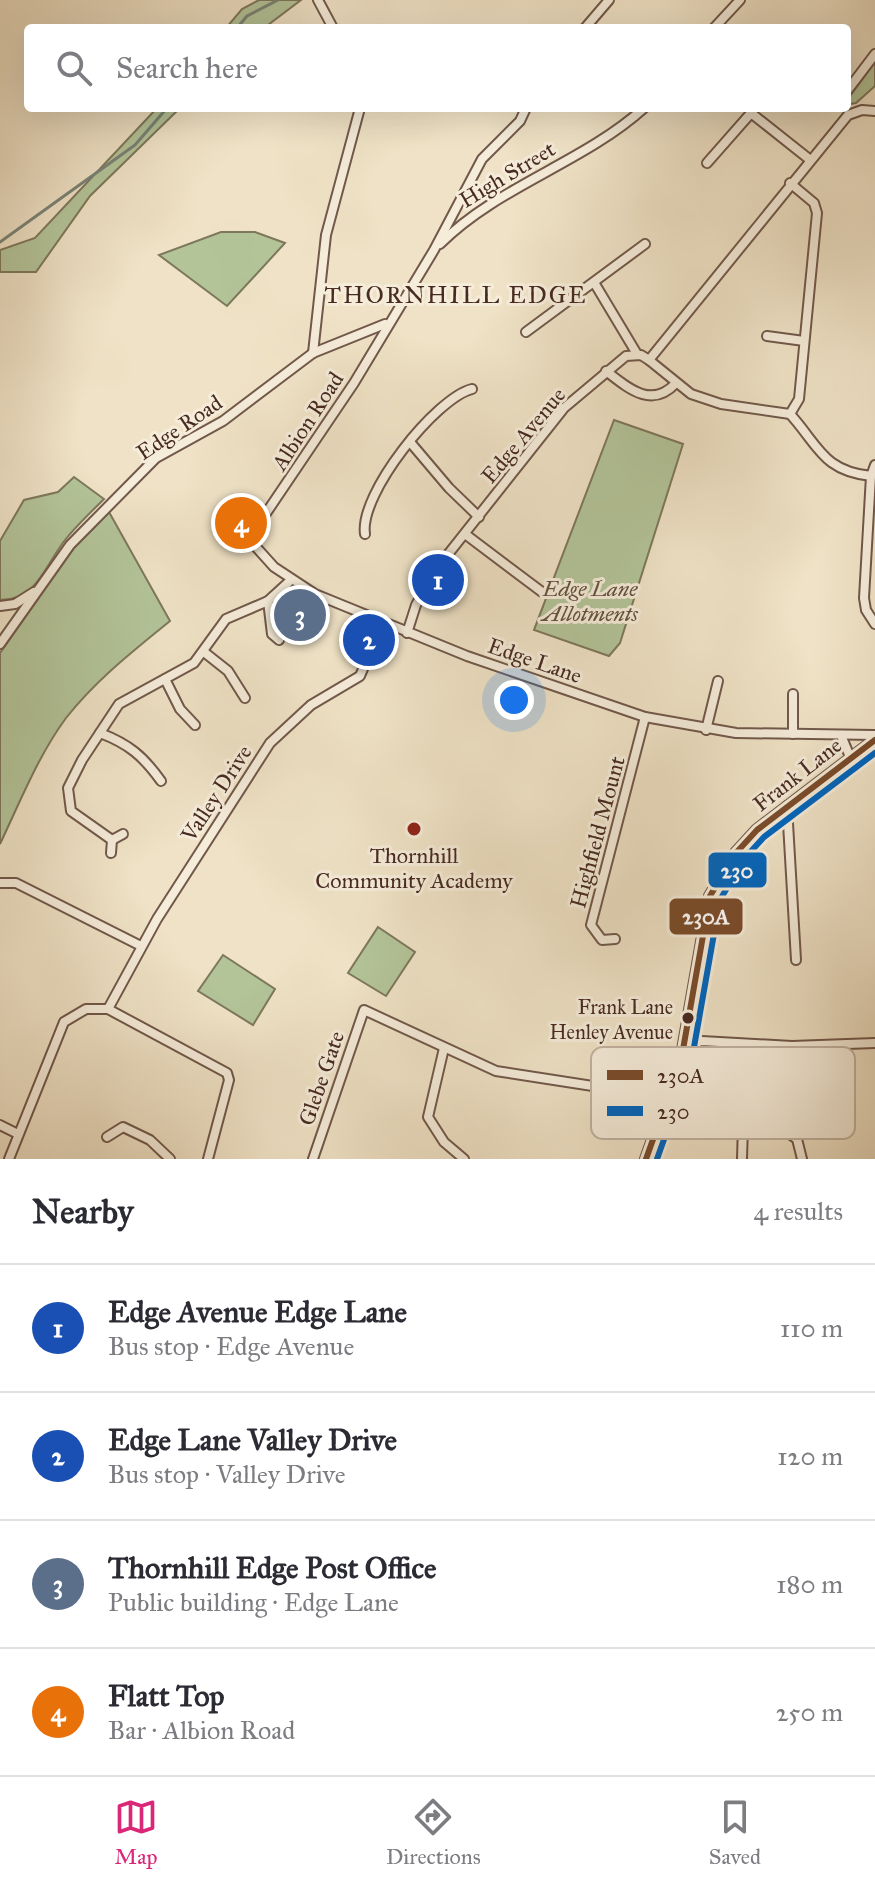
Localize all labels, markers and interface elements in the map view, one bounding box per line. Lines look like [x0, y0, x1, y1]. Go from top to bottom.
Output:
search box [24, 24, 851, 112]
icon: search [52, 46, 96, 90]
text: Search here [116, 50, 258, 86]
street label: High Street [454, 135, 560, 214]
district label: THORNHILL EDGE [325, 280, 587, 310]
street label: Albion Road [265, 367, 349, 476]
street label: Edge Avenue [475, 382, 571, 489]
street label: Edge Road [131, 389, 227, 466]
pin: 4 [215, 493, 267, 553]
pin: 1 [412, 550, 464, 610]
park label: Edge Lane Allotments [540, 575, 639, 627]
pin: 3 [274, 585, 326, 645]
pin: 2 [343, 610, 395, 670]
street label: Edge Lane [484, 632, 585, 689]
your location [494, 680, 534, 720]
street label: Frank Lane [748, 731, 847, 817]
street label: Valley Drive [175, 740, 258, 847]
street label: Highfield Mount [564, 753, 631, 911]
marker: Thornhill Community Academy [405, 820, 423, 838]
place label: Thornhill Community Academy [315, 842, 513, 894]
line badge: 230 [707, 851, 768, 889]
text: 230 [721, 857, 753, 884]
line badge: 230A [668, 897, 744, 936]
text: 230A [682, 903, 730, 930]
place label: Frank Lane Henley Avenue [549, 995, 673, 1044]
marker: Frank Lane Henley Avenue [680, 1010, 696, 1026]
street label: Glebe Gate [293, 1027, 350, 1129]
legend [591, 1047, 855, 1139]
text: 230A [657, 1062, 704, 1089]
text: 230 [657, 1098, 689, 1125]
text: Nearby [32, 1191, 134, 1232]
text: 4 results [754, 1195, 843, 1227]
text: Edge Avenue Edge Lane [108, 1294, 407, 1330]
text: 1 [53, 1312, 63, 1344]
text: 110 m [780, 1312, 843, 1344]
text: Bus stop · Edge Avenue [108, 1330, 354, 1362]
text: Edge Lane Valley Drive [108, 1422, 397, 1458]
text: 2 [52, 1440, 64, 1472]
text: 120 m [777, 1440, 843, 1472]
text: Bus stop · Valley Drive [108, 1458, 346, 1490]
text: Thornhill Edge Post Office [108, 1550, 437, 1586]
text: 3 [53, 1568, 63, 1600]
text: 180 m [776, 1568, 843, 1600]
text: Public building · Edge Lane [108, 1586, 399, 1618]
text: Flatt Top [108, 1678, 225, 1714]
text: 4 [51, 1696, 65, 1728]
text: 250 m [776, 1696, 843, 1728]
text: Bar · Albion Road [108, 1714, 295, 1746]
tab: Map [114, 1795, 158, 1870]
tab: Directions [386, 1795, 481, 1870]
tab: Saved [709, 1795, 761, 1870]

